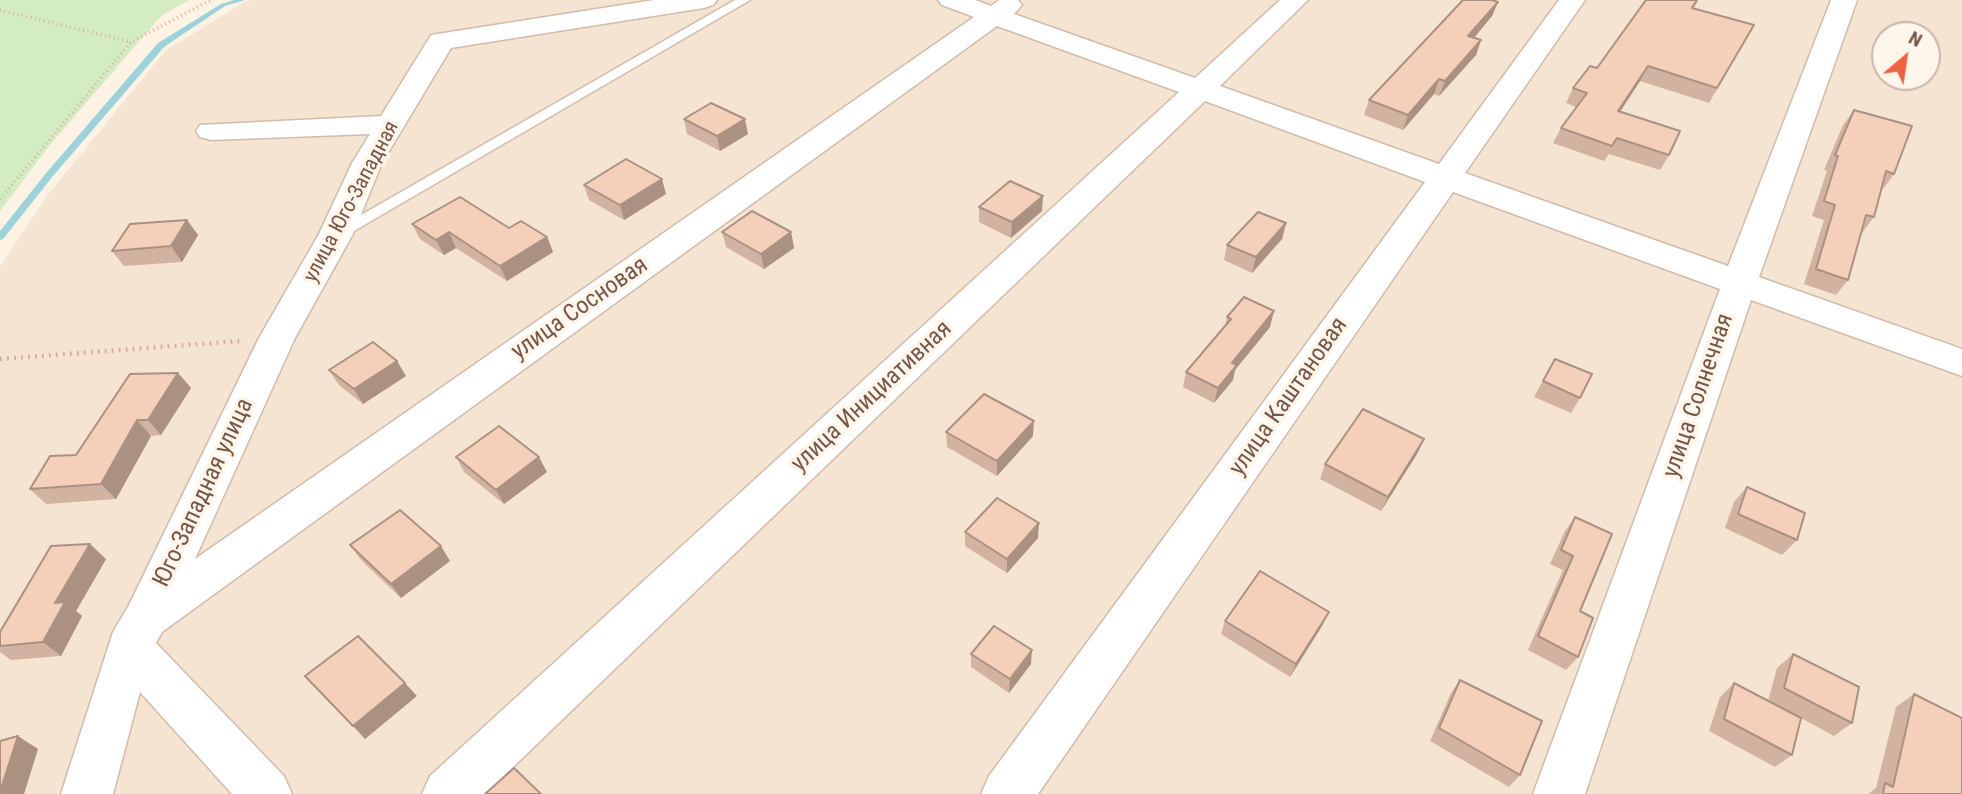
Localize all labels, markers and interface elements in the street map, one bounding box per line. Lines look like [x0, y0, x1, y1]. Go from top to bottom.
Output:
north arrow [1871, 21, 1941, 91]
text: N [1905, 26, 1926, 52]
street label: улица Юго-Западная [299, 117, 405, 287]
street label: улица Сосновая [506, 251, 654, 367]
street label: улица Солнечная [1657, 310, 1741, 482]
street label: улица Каштановая [1224, 312, 1354, 482]
street label: улица Инициативная [786, 315, 958, 479]
street label: Юго-Западная улица [148, 394, 260, 592]

